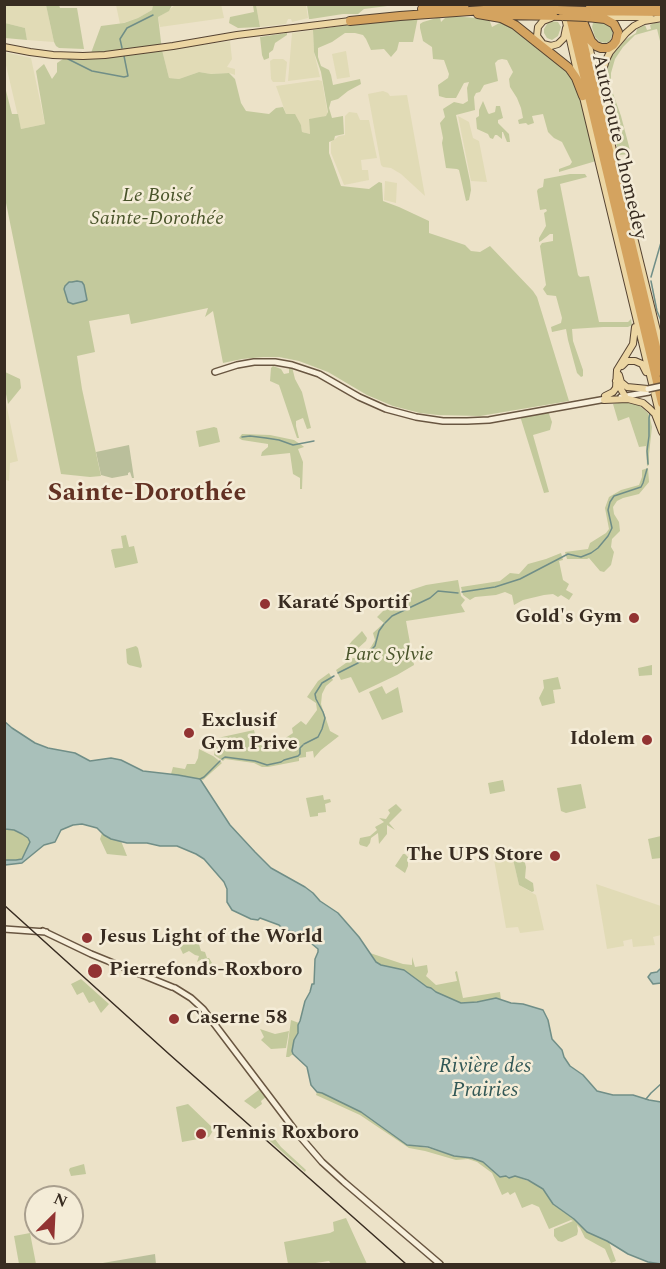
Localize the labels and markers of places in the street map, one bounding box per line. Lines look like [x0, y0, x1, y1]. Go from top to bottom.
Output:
place label: Karaté Sportif [277, 592, 409, 616]
marker: Karaté Sportif [258, 597, 272, 611]
place label: Gold's Gym [516, 606, 622, 630]
marker: Gold's Gym [627, 611, 641, 625]
place label: Exclusif Gym Prive [201, 710, 298, 757]
marker: Exclusif Gym Prive [182, 726, 196, 740]
place label: Idolem [570, 728, 635, 752]
marker: Idolem [640, 733, 654, 747]
place label: The UPS Store [406, 844, 543, 868]
marker: The UPS Store [548, 849, 562, 863]
place label: Jesus Light of the World [99, 926, 323, 950]
marker: Jesus Light of the World [80, 931, 94, 945]
place label: Pierrefonds-Roxboro [109, 959, 303, 983]
marker: Pierrefonds-Roxboro [86, 962, 104, 980]
place label: Caserne 58 [186, 1007, 287, 1031]
marker: Caserne 58 [167, 1012, 181, 1026]
place label: Tennis Roxboro [213, 1122, 359, 1146]
marker: Tennis Roxboro [194, 1127, 208, 1141]

